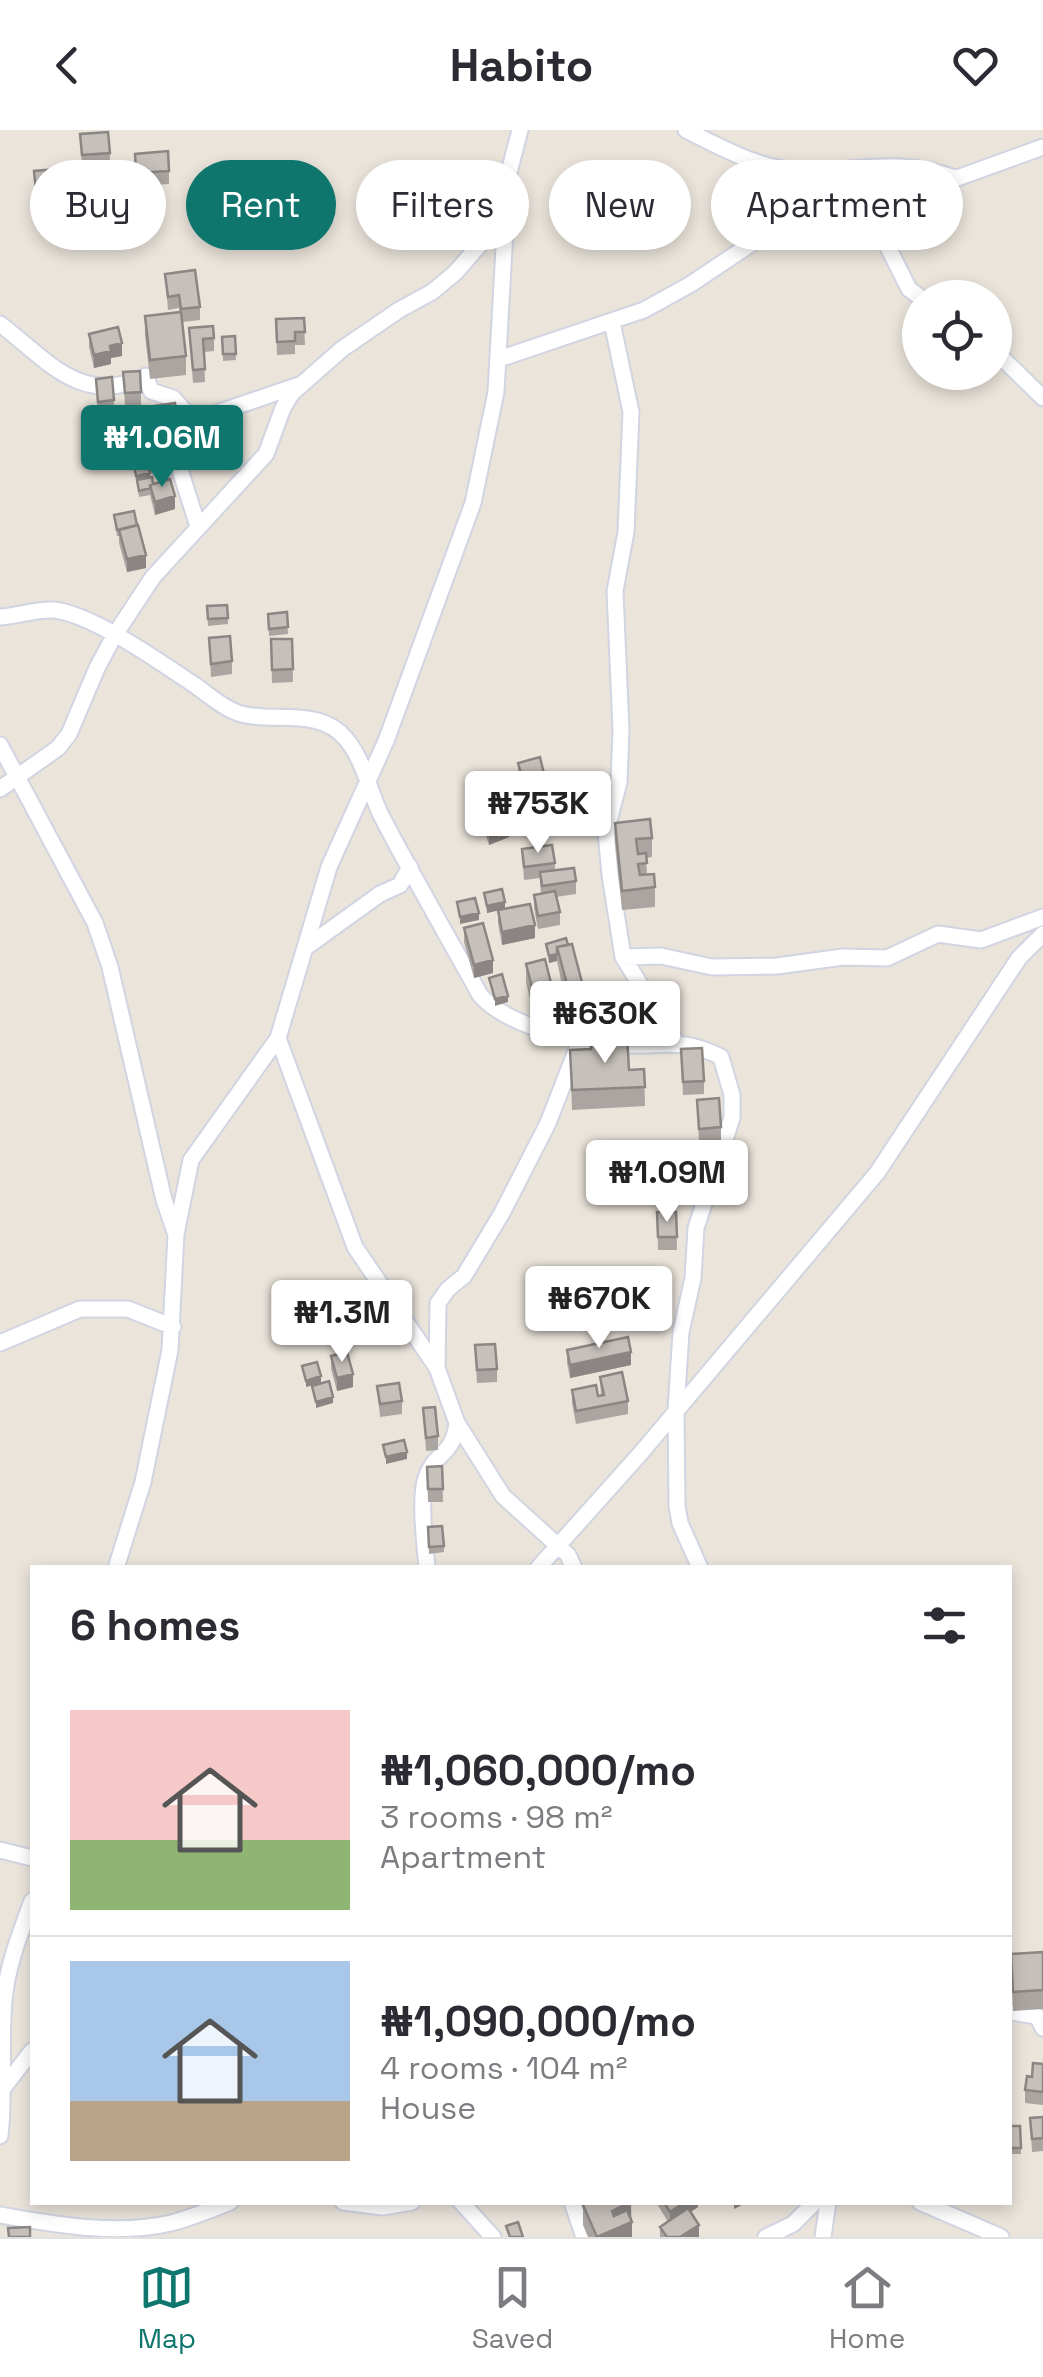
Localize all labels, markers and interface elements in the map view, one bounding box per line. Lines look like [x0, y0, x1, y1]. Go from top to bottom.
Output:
text: Habito [450, 37, 593, 94]
icon: back [40, 38, 95, 93]
icon: heart [948, 38, 1003, 93]
chip: Buy [30, 160, 166, 250]
chip: Rent [186, 160, 336, 250]
chip: Filters [356, 160, 529, 250]
chip: New [549, 160, 691, 250]
chip: Apartment [711, 160, 963, 250]
map controls [902, 280, 1012, 390]
button: locate [902, 280, 1012, 390]
pin: ₦1.06M [81, 405, 243, 490]
text: ₦1.06M [103, 417, 221, 457]
pin: ₦753K [468, 771, 608, 856]
text: ₦753K [487, 783, 589, 823]
pin: ₦630K [535, 981, 675, 1066]
text: ₦630K [552, 993, 658, 1033]
pin: ₦1.09M [586, 1140, 748, 1225]
text: ₦1.09M [608, 1152, 726, 1192]
pin: ₦670K [529, 1266, 669, 1351]
text: ₦670K [547, 1278, 651, 1318]
pin: ₦1.3M [272, 1280, 412, 1365]
text: ₦1.3M [293, 1292, 391, 1332]
icon: filters [917, 1598, 972, 1653]
text: 6 homes [70, 1599, 240, 1652]
text: ₦1,060,000/mo [380, 1744, 696, 1797]
icon: home [150, 1750, 270, 1870]
text: 3 rooms · 98 m² [380, 1797, 612, 1837]
text: Apartment [380, 1837, 546, 1877]
text: ₦1,090,000/mo [380, 1995, 696, 2048]
icon: home [150, 2001, 270, 2121]
text: 4 rooms · 104 m² [380, 2048, 627, 2088]
text: House [380, 2088, 476, 2128]
tab: Map [138, 2260, 196, 2356]
tab: Saved [472, 2260, 553, 2356]
tab: Home [829, 2260, 905, 2356]

